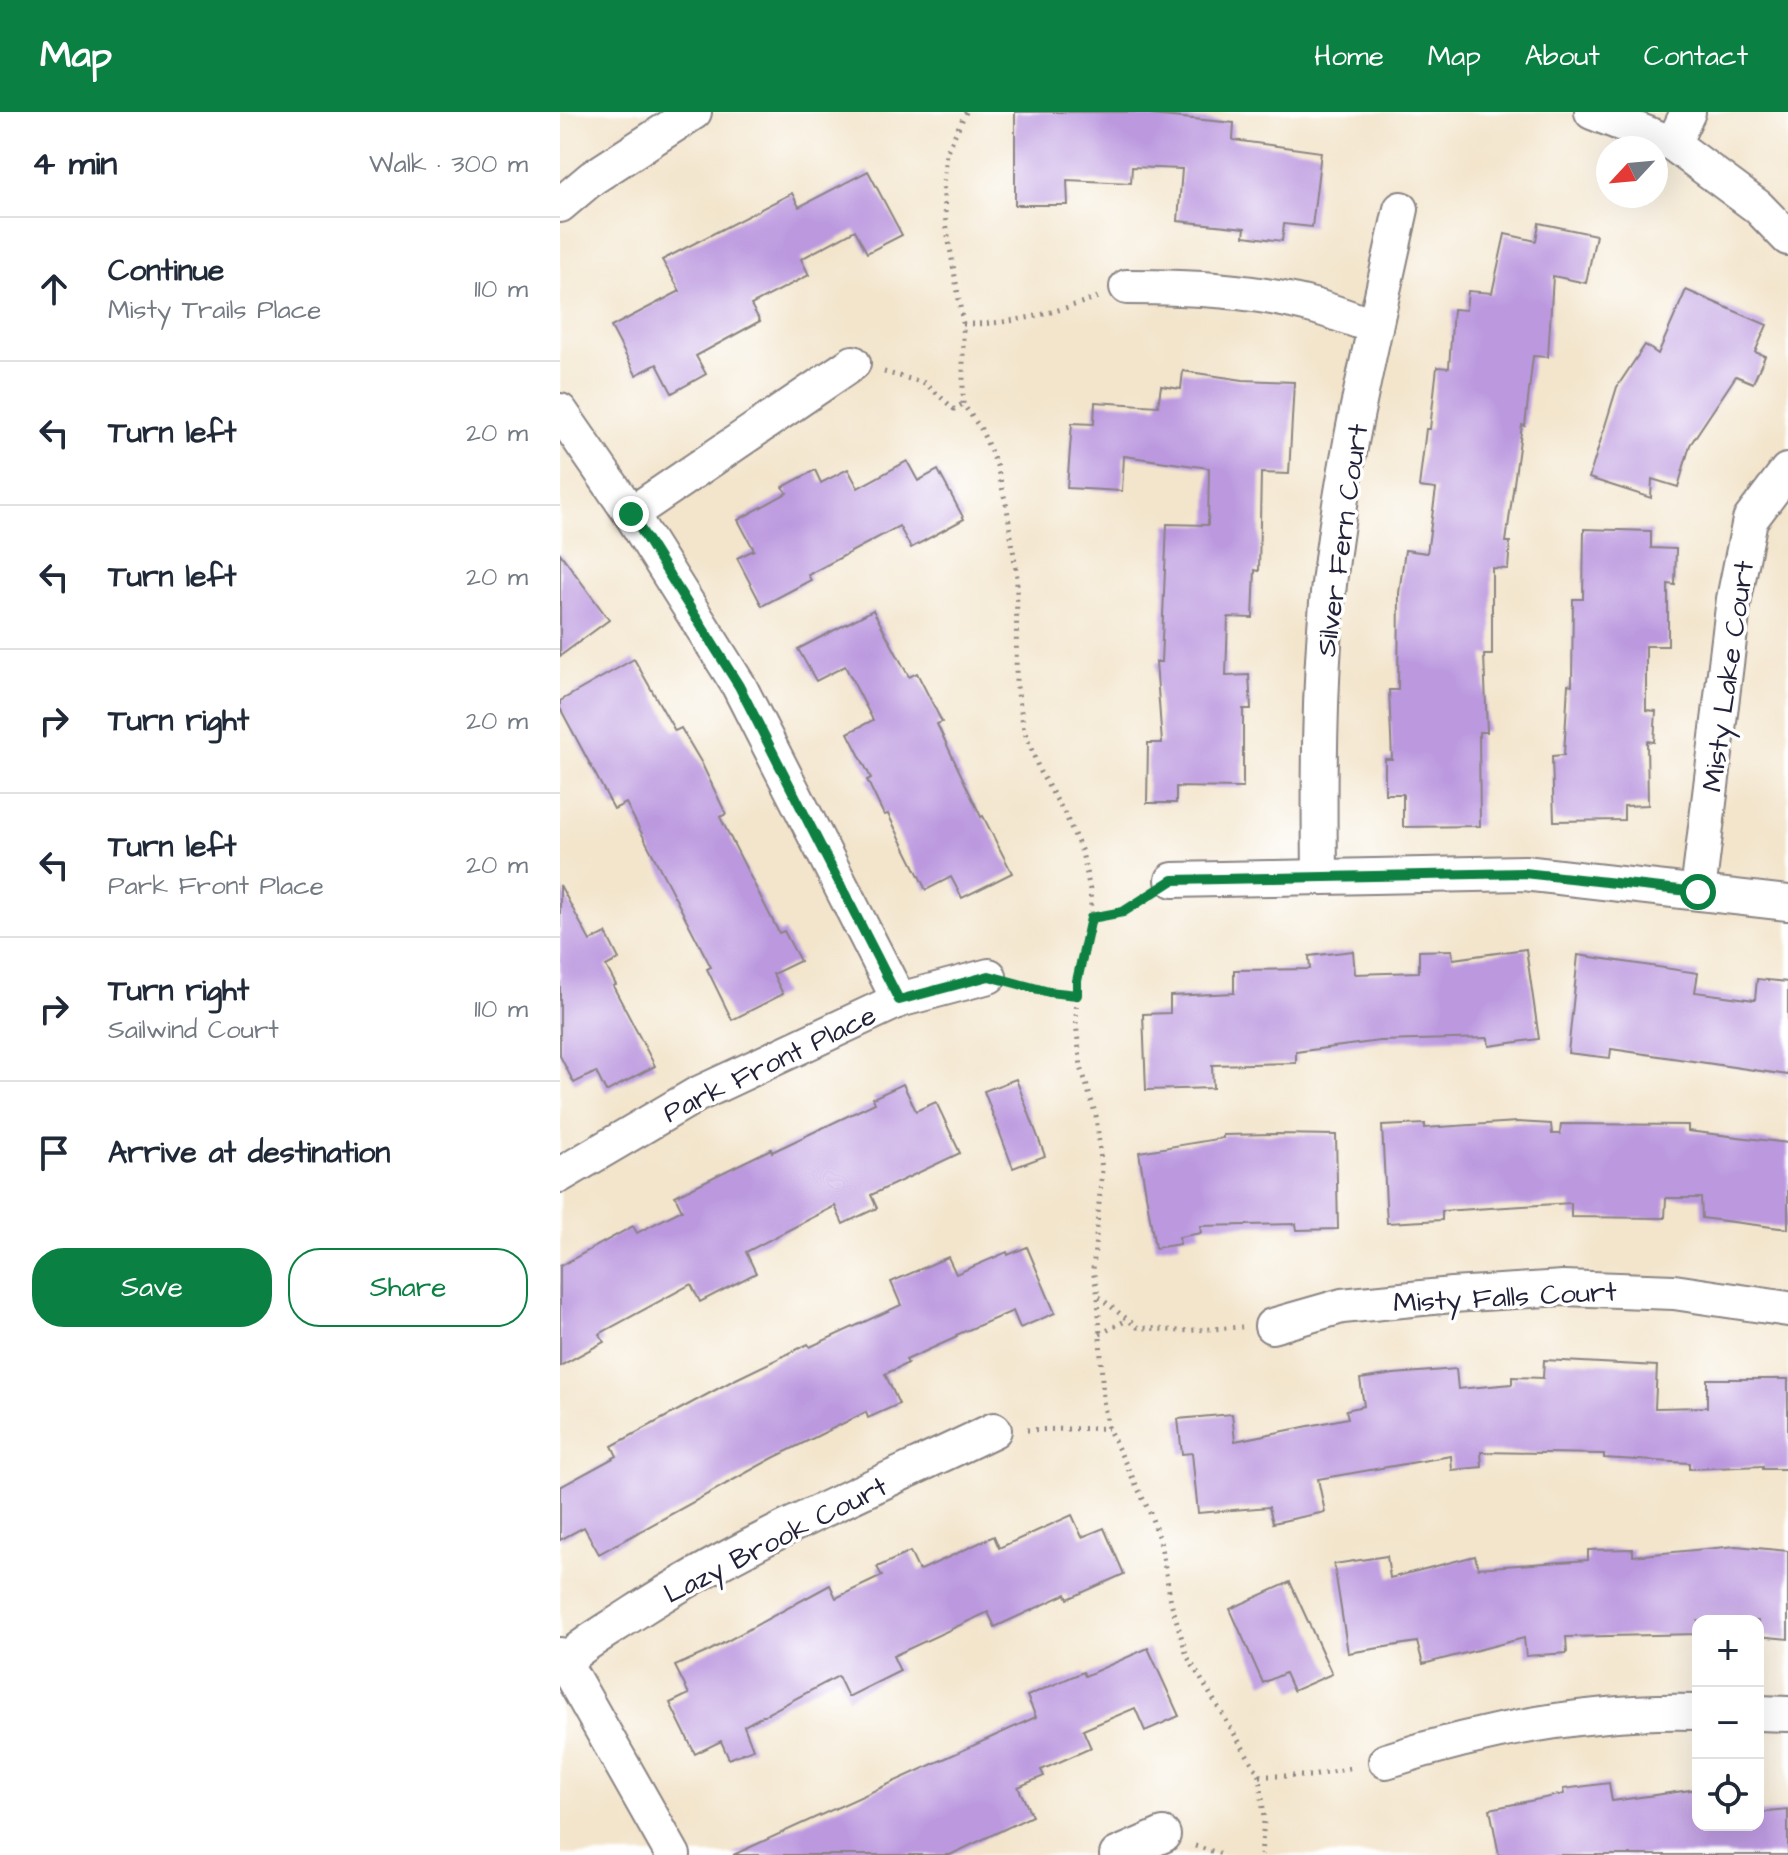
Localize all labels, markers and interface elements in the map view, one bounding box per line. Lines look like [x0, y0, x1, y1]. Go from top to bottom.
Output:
text: Map [40, 30, 112, 82]
text: Home [1314, 37, 1384, 76]
text: Map [1428, 37, 1481, 76]
text: About [1525, 37, 1600, 76]
text: Contact [1644, 37, 1748, 76]
north arrow [1596, 136, 1668, 208]
text: 4 min [32, 140, 117, 188]
text: Walk · 300 m [369, 146, 528, 182]
text: Continue [108, 250, 224, 292]
icon: ahead [32, 267, 76, 311]
text: 110 m [474, 271, 528, 307]
text: Misty Trails Place [108, 292, 321, 328]
icon: left [32, 411, 76, 455]
text: Turn left [108, 412, 236, 454]
text: 20 m [466, 415, 528, 451]
street label: Silver Fern Court [1307, 421, 1378, 659]
route end [613, 496, 649, 532]
icon: left [32, 555, 76, 599]
text: Turn left [108, 556, 236, 598]
street label: Misty Lake Court [1693, 557, 1766, 795]
text: 20 m [466, 559, 528, 595]
icon: right [32, 699, 76, 743]
text: Turn right [108, 700, 249, 742]
text: 20 m [466, 703, 528, 739]
text: Turn left [108, 826, 236, 868]
icon: left [32, 843, 76, 887]
text: 20 m [466, 847, 528, 883]
text: Park Front Place [108, 868, 324, 904]
route start [1680, 874, 1716, 910]
text: Turn right [108, 970, 249, 1012]
icon: right [32, 987, 76, 1031]
text: 110 m [474, 991, 528, 1027]
street label: Park Front Place [657, 996, 883, 1133]
text: Sailwind Court [108, 1012, 279, 1048]
icon: arrive [32, 1131, 76, 1175]
text: Arrive at destination [108, 1132, 390, 1174]
button: Save [32, 1248, 272, 1327]
button: Share [288, 1248, 528, 1327]
street label: Misty Falls Court [1392, 1272, 1619, 1325]
street label: Lazy Brook Court [657, 1467, 896, 1615]
map controls [1692, 1615, 1764, 1831]
button: + [1692, 1615, 1764, 1687]
button: − [1692, 1687, 1764, 1759]
button: locate [1692, 1759, 1764, 1831]

